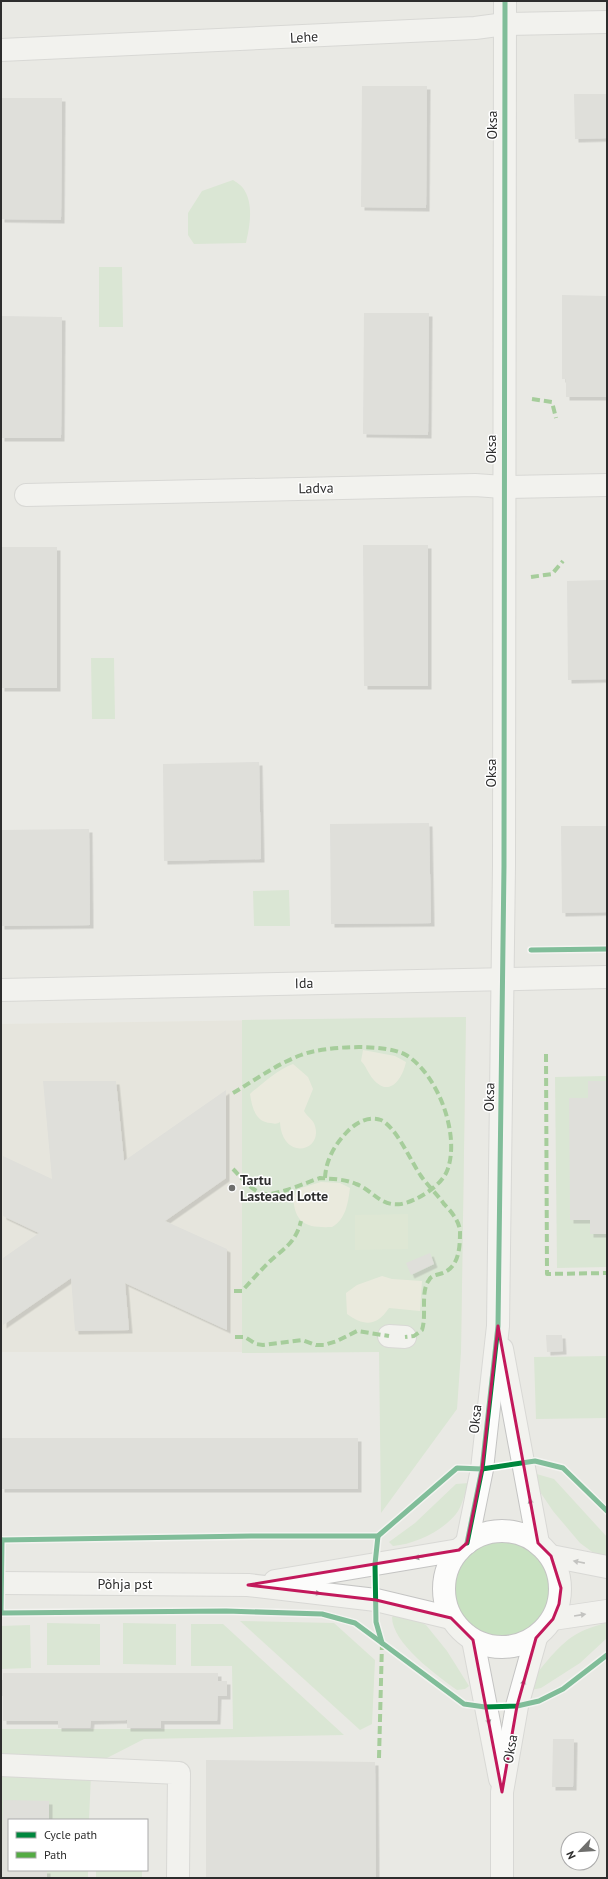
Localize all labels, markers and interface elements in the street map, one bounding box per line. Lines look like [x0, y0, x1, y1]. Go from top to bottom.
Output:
street label: Lehe [289, 27, 319, 47]
street label: Oksa [483, 110, 501, 140]
street label: Oksa [482, 434, 500, 464]
street label: Ladva [298, 479, 334, 497]
street label: Oksa [482, 758, 500, 788]
street label: Ida [295, 974, 313, 992]
street label: Oksa [480, 1082, 498, 1112]
place label: Tartu Lasteaed Lotte [240, 1171, 328, 1205]
marker: Tartu Lasteaed Lotte [227, 1183, 237, 1193]
street label: Oksa [465, 1404, 485, 1434]
one-way arrow [528, 1498, 534, 1511]
one-way arrow [414, 1554, 427, 1560]
one-way arrow [573, 1559, 585, 1565]
street label: Põhja pst [97, 1575, 153, 1593]
one-way arrow [309, 1590, 321, 1596]
one-way arrow [574, 1612, 586, 1618]
one-way arrow [520, 1678, 526, 1691]
one-way arrow [485, 1713, 491, 1725]
street label: Oksa [499, 1733, 521, 1765]
legend [8, 1819, 148, 1871]
text: Cycle path [44, 1827, 97, 1842]
north arrow [560, 1831, 600, 1871]
text: Path [44, 1847, 67, 1862]
text: N [563, 1849, 579, 1861]

